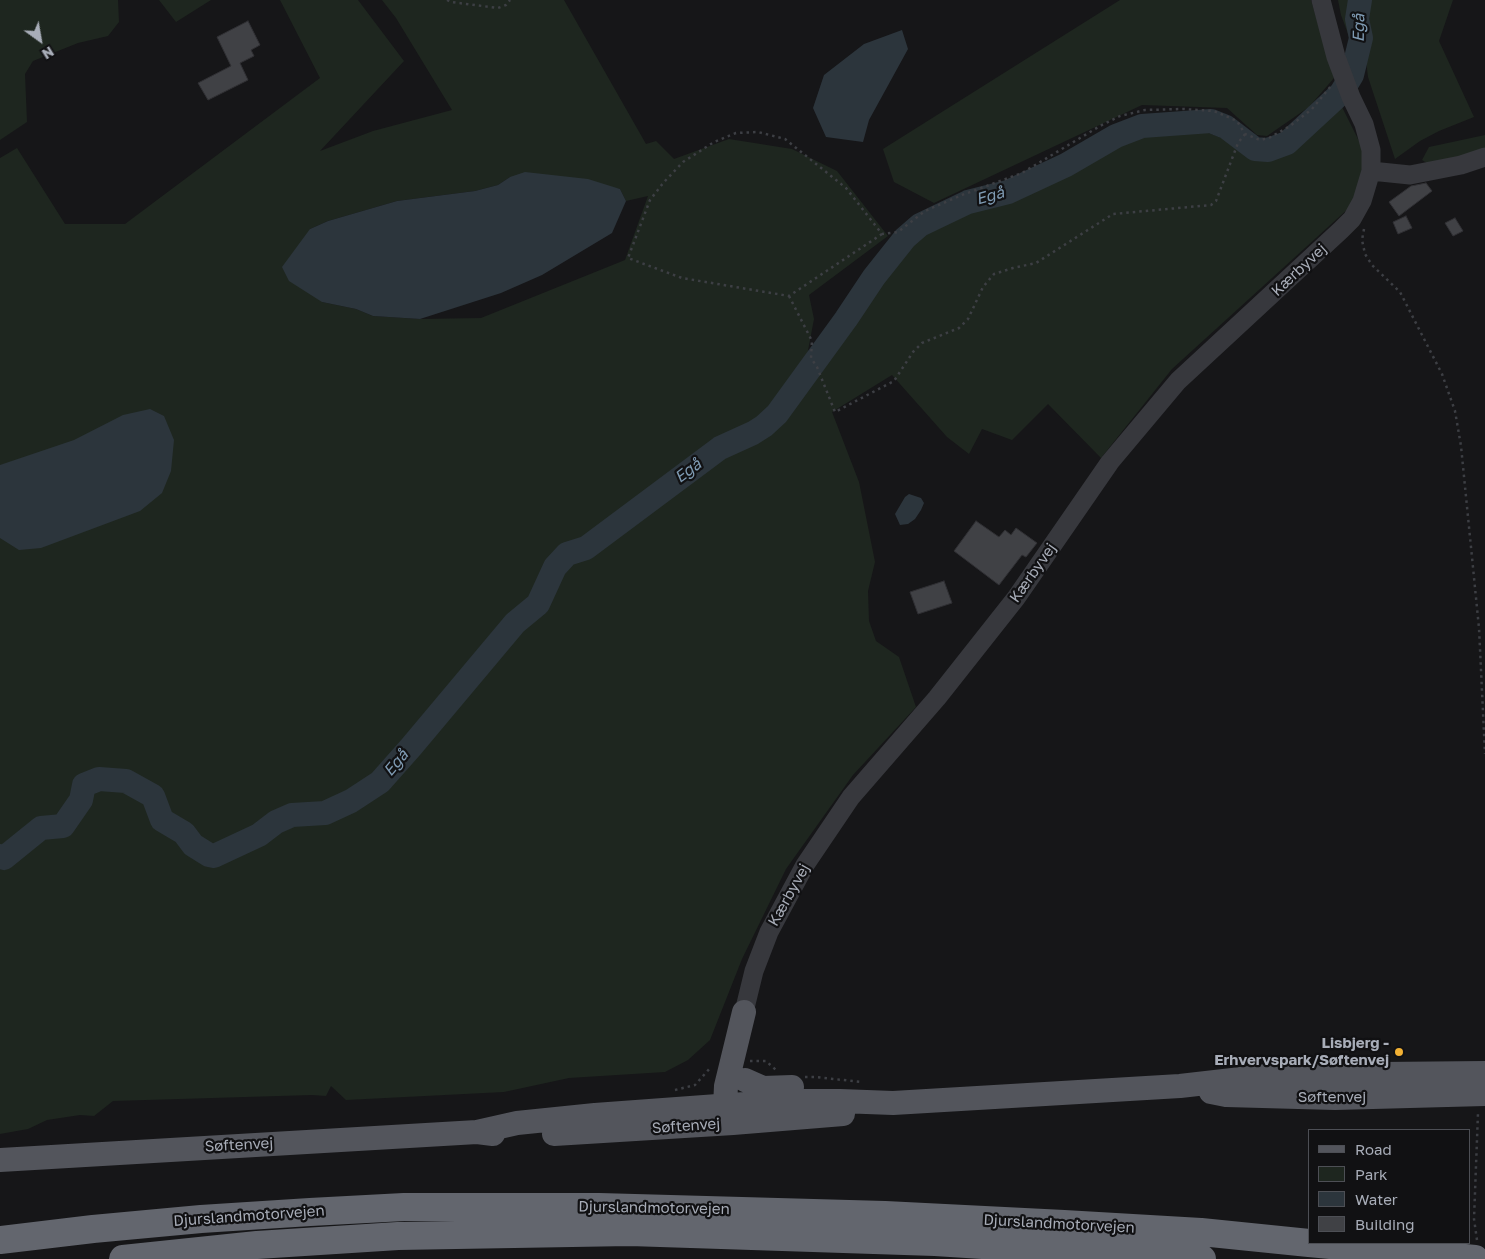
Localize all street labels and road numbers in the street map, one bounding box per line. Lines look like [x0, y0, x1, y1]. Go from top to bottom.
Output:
street label: Kærbyvej [1268, 240, 1330, 300]
street label: Kærbyvej [1006, 540, 1060, 606]
street label: Kærbyvej [764, 861, 814, 929]
street label: Søftenvej [1298, 1088, 1366, 1106]
street label: Søftenvej [651, 1115, 721, 1137]
street label: Søftenvej [204, 1134, 274, 1156]
street label: Djurslandmotorvejen [578, 1198, 730, 1218]
street label: Djurslandmotorvejen [173, 1202, 325, 1230]
street label: Djurslandmotorvejen [983, 1211, 1135, 1237]

